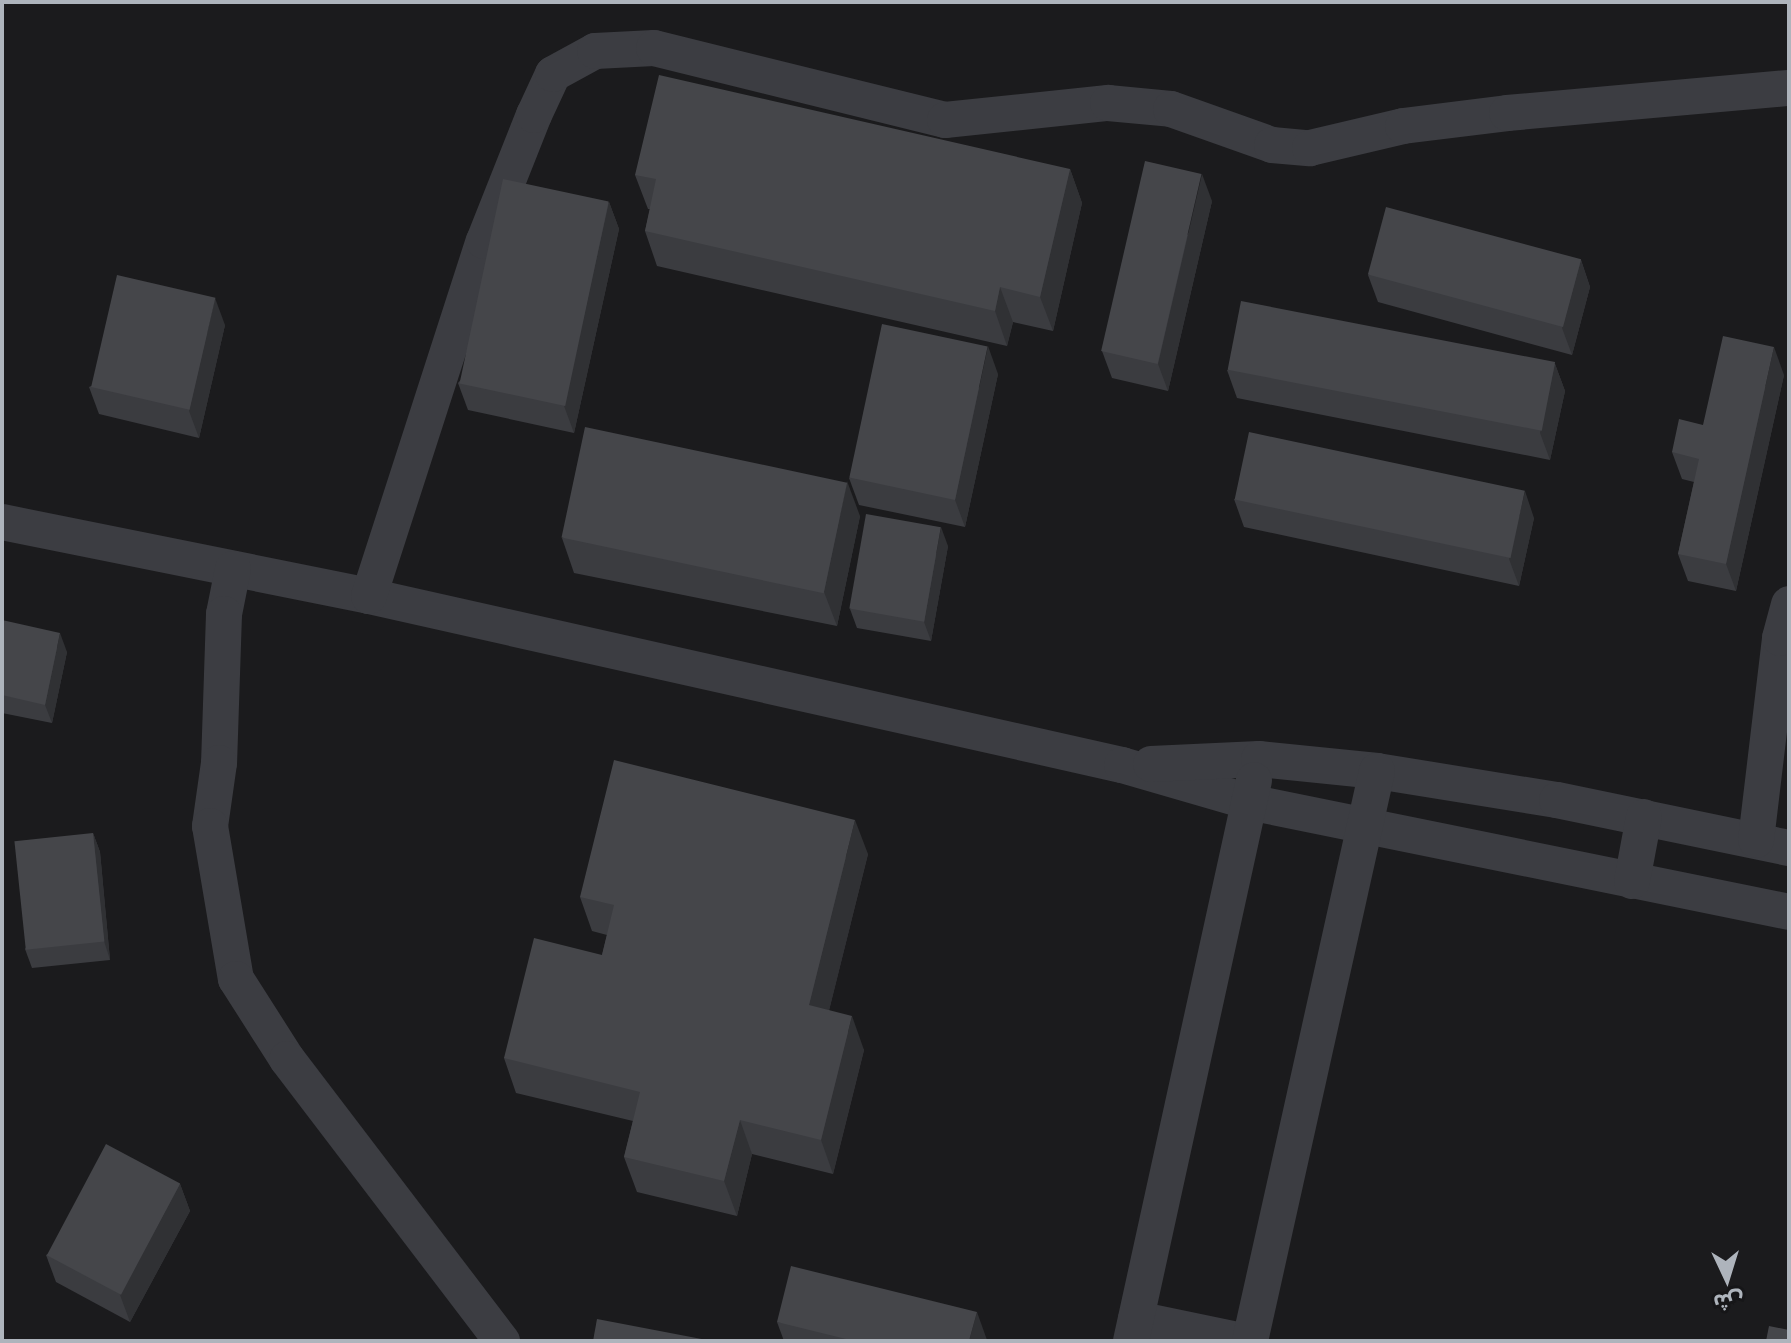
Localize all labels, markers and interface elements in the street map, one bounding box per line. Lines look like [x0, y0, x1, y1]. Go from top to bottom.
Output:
north arrow [1687, 1239, 1767, 1319]
text: ش [1713, 1289, 1745, 1317]

